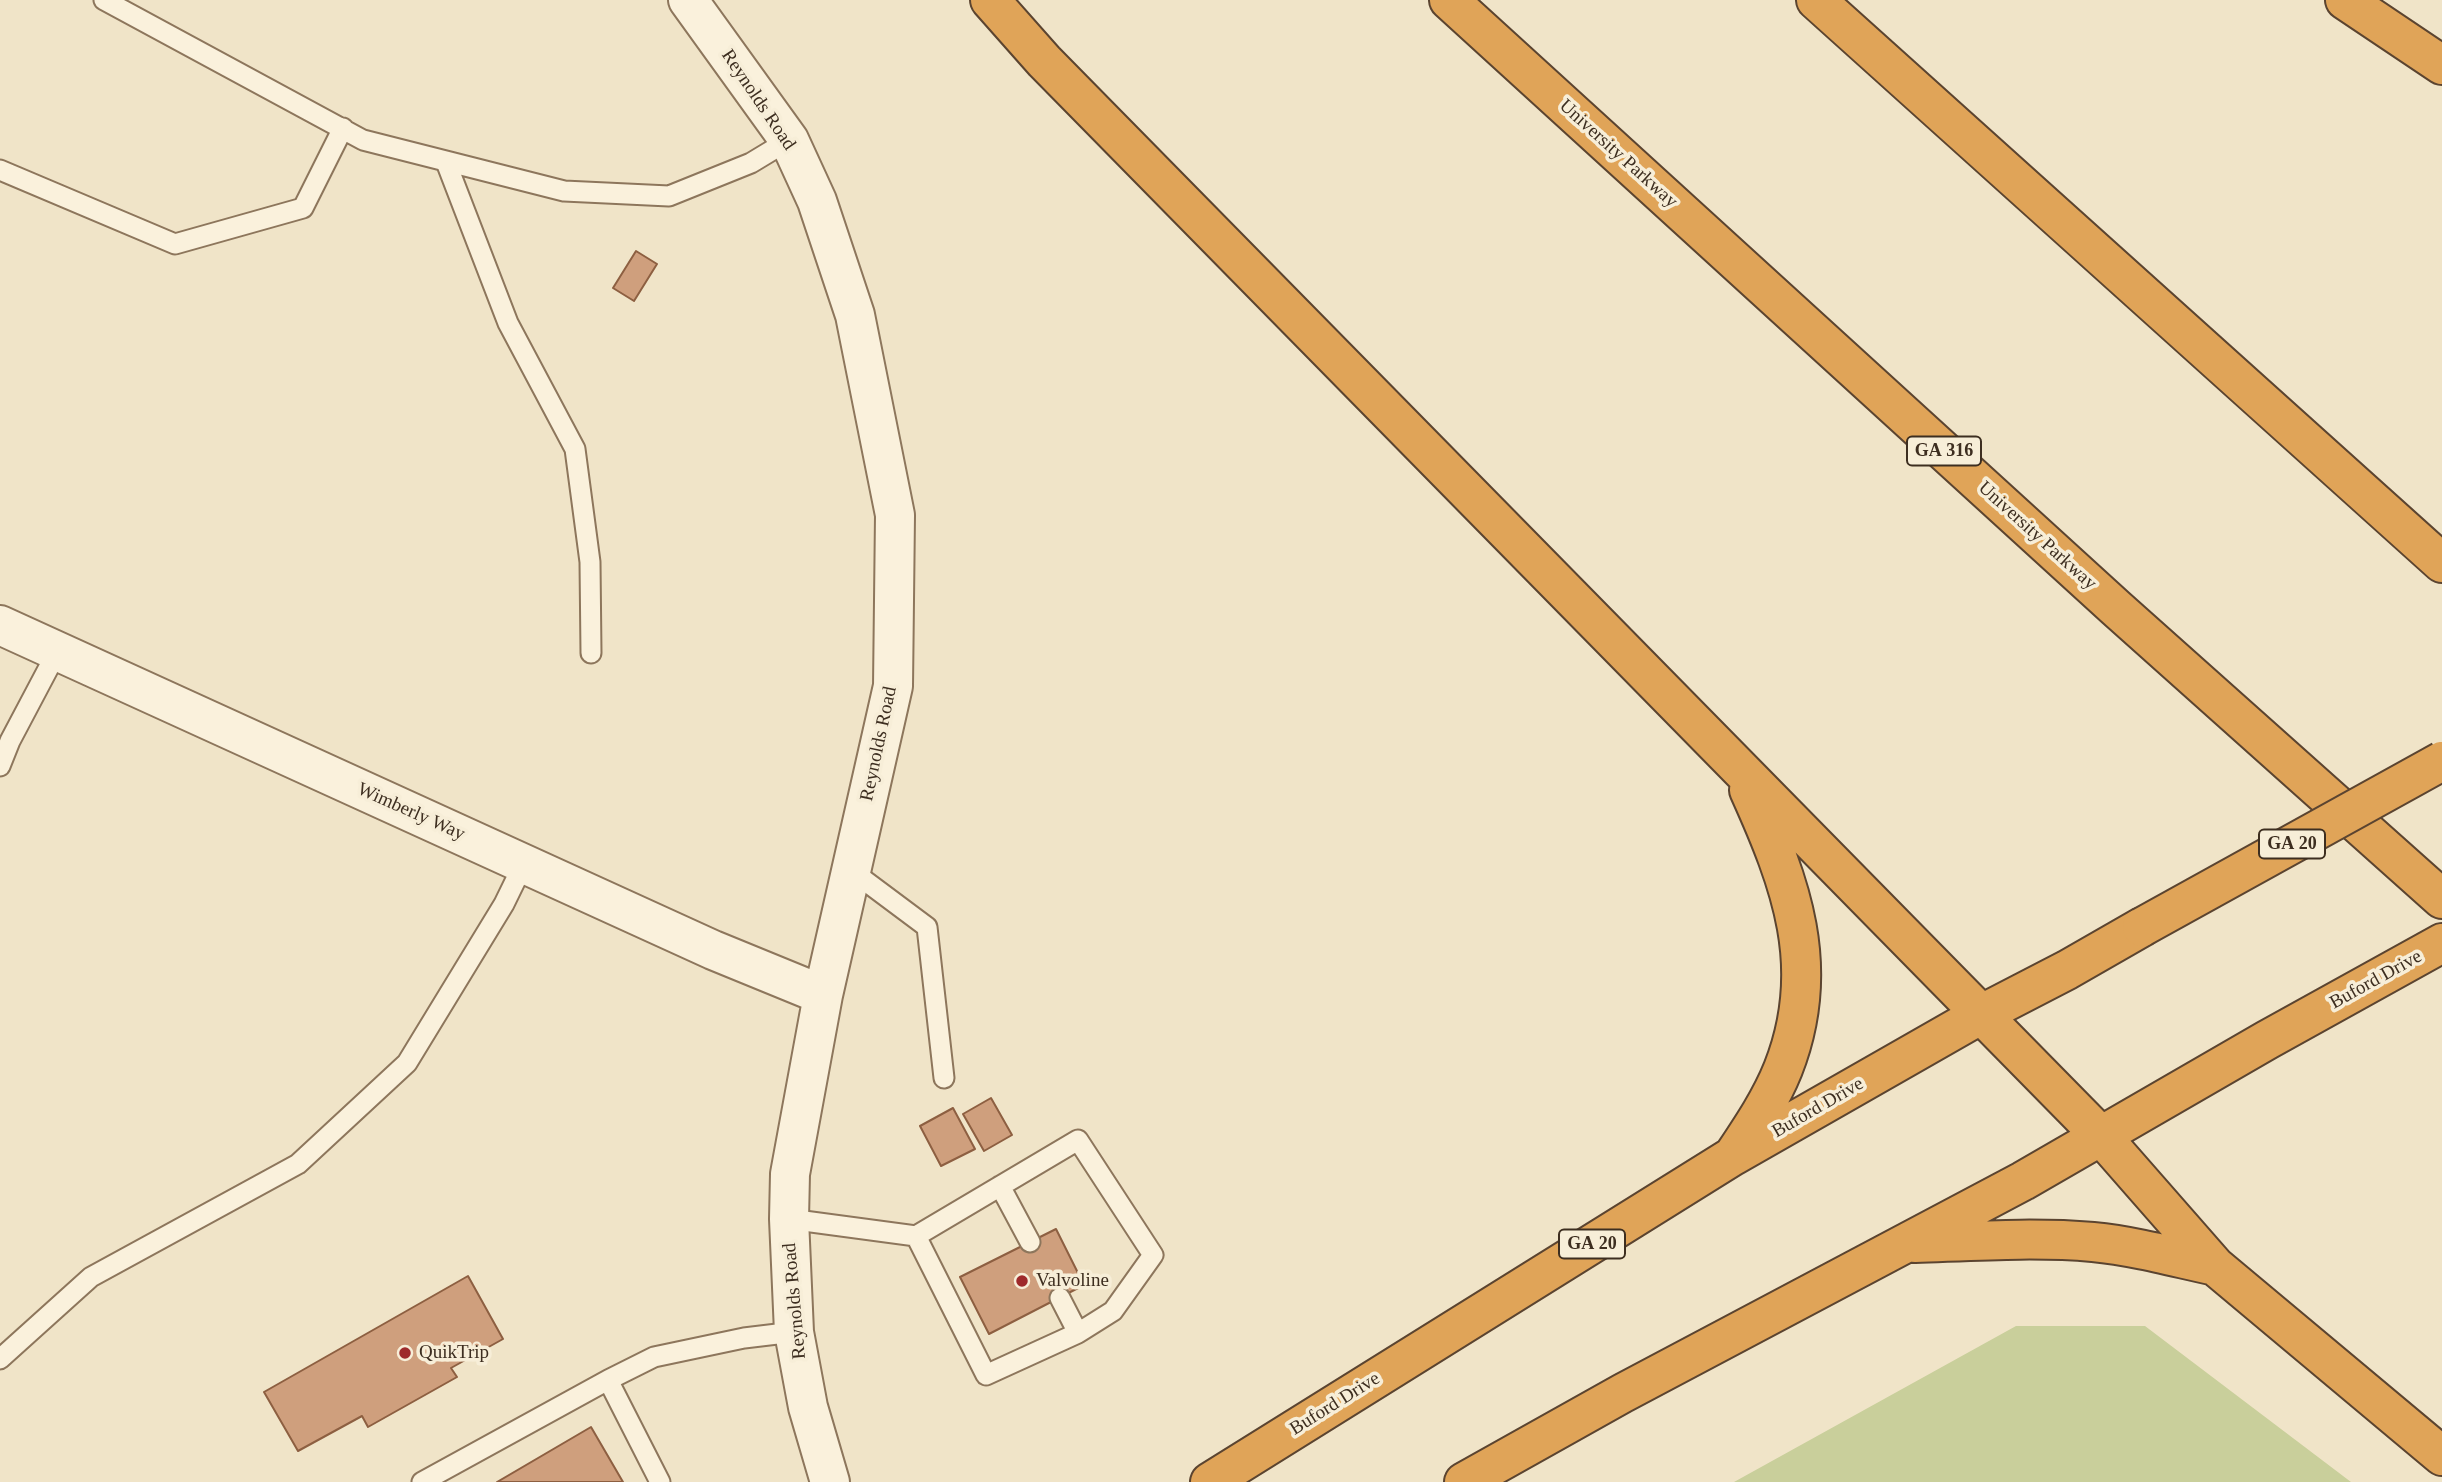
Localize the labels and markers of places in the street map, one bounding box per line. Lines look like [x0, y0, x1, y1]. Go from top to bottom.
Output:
place label: Valvoline [1036, 1270, 1109, 1292]
marker: Valvoline [1014, 1273, 1030, 1289]
place label: QuikTrip [419, 1342, 489, 1364]
marker: QuikTrip [397, 1345, 413, 1361]

